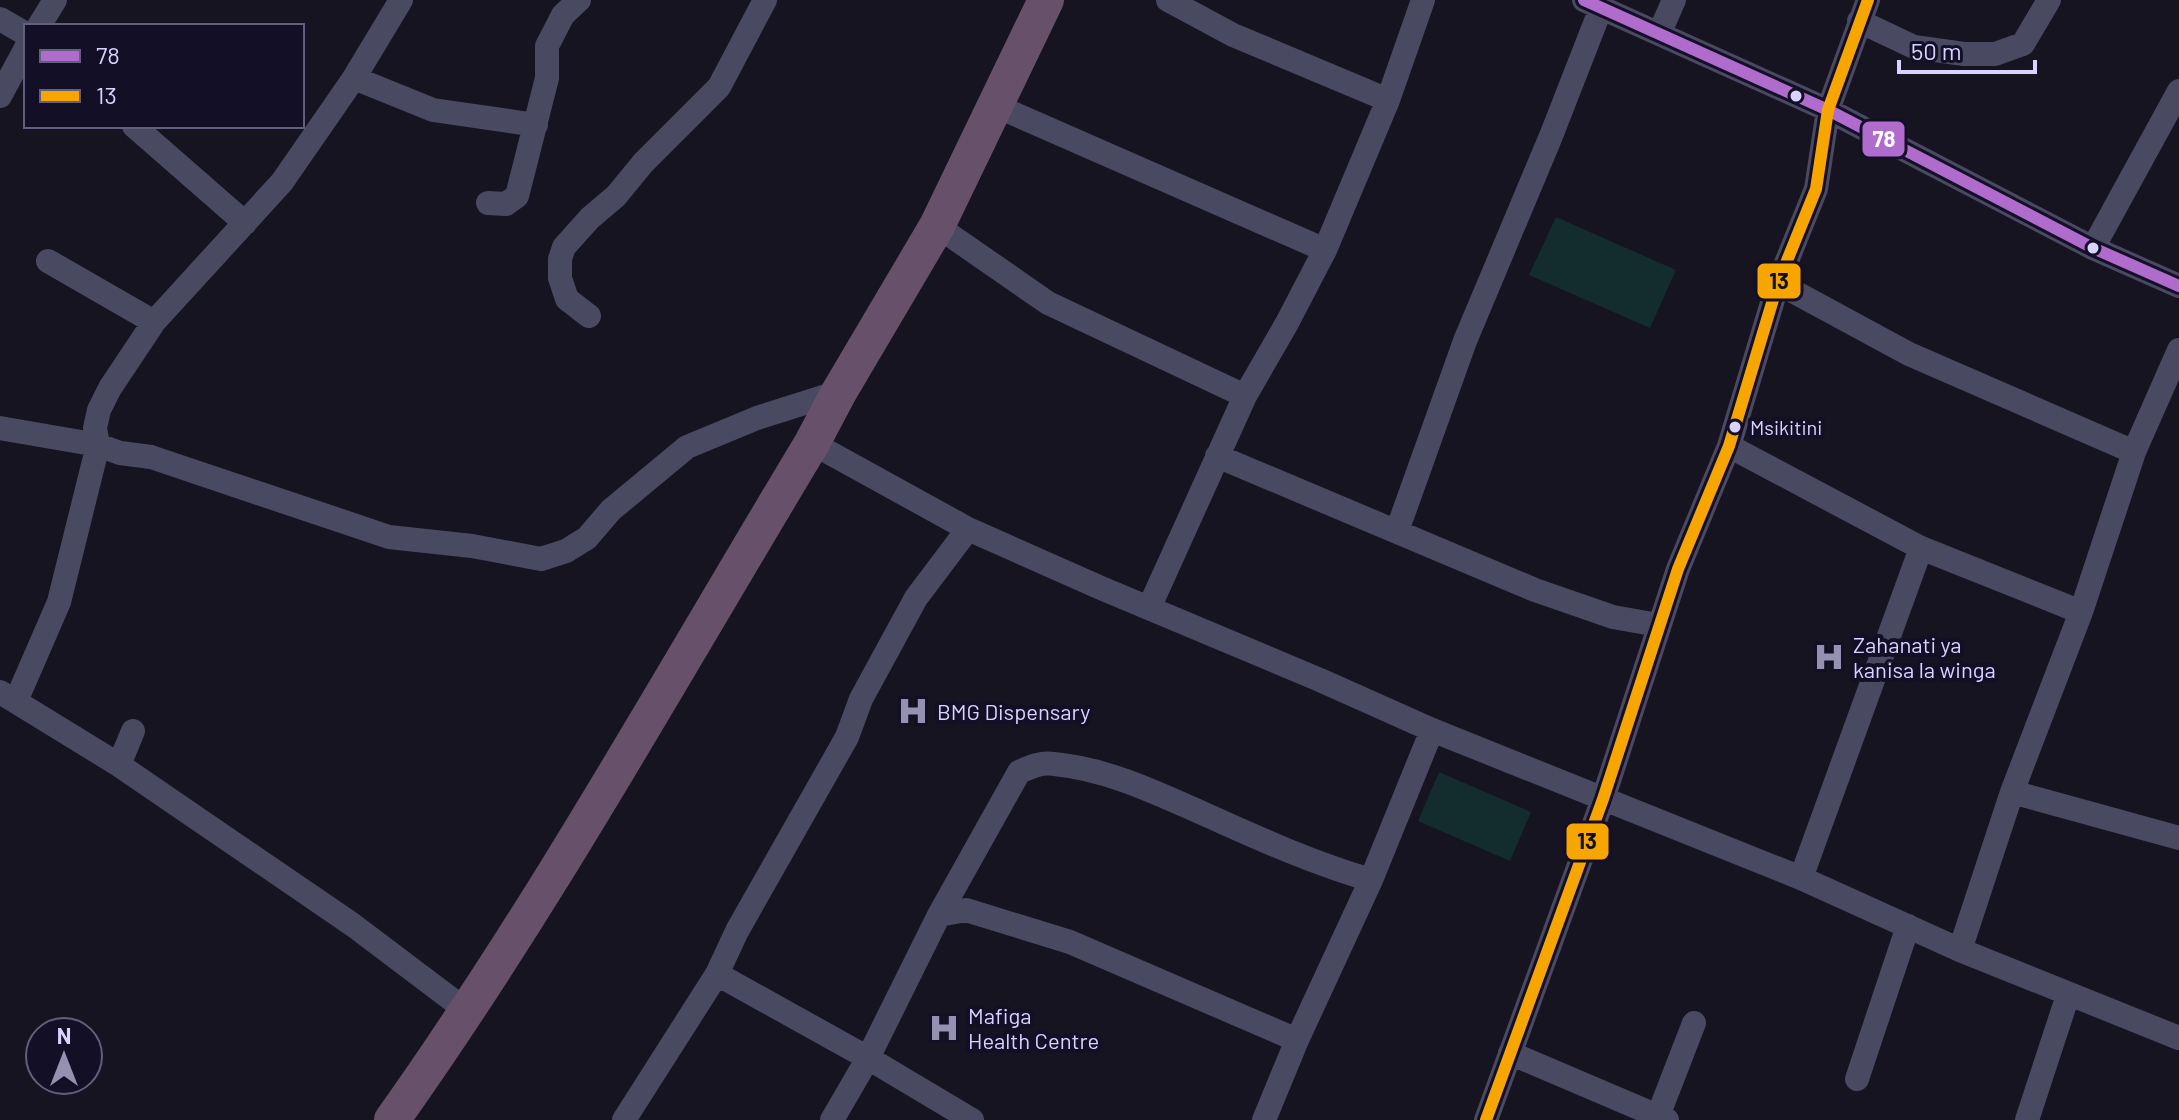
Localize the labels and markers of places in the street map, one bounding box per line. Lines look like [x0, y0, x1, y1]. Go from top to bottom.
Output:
unlabelled marker [1788, 88, 1804, 104]
unlabelled marker [2085, 240, 2101, 256]
place label: Msikitini [1750, 415, 1822, 439]
marker: Msikitini [1727, 419, 1743, 435]
place label: Zahanati ya kanisa la winga [1853, 631, 1996, 682]
hospital icon: Zahanati ya kanisa la winga [1812, 640, 1846, 674]
hospital icon: BMG Dispensary [896, 694, 930, 728]
place label: BMG Dispensary [937, 698, 1090, 724]
place label: Mafiga Health Centre [968, 1002, 1099, 1053]
hospital icon: Mafiga Health Centre [927, 1011, 961, 1045]

